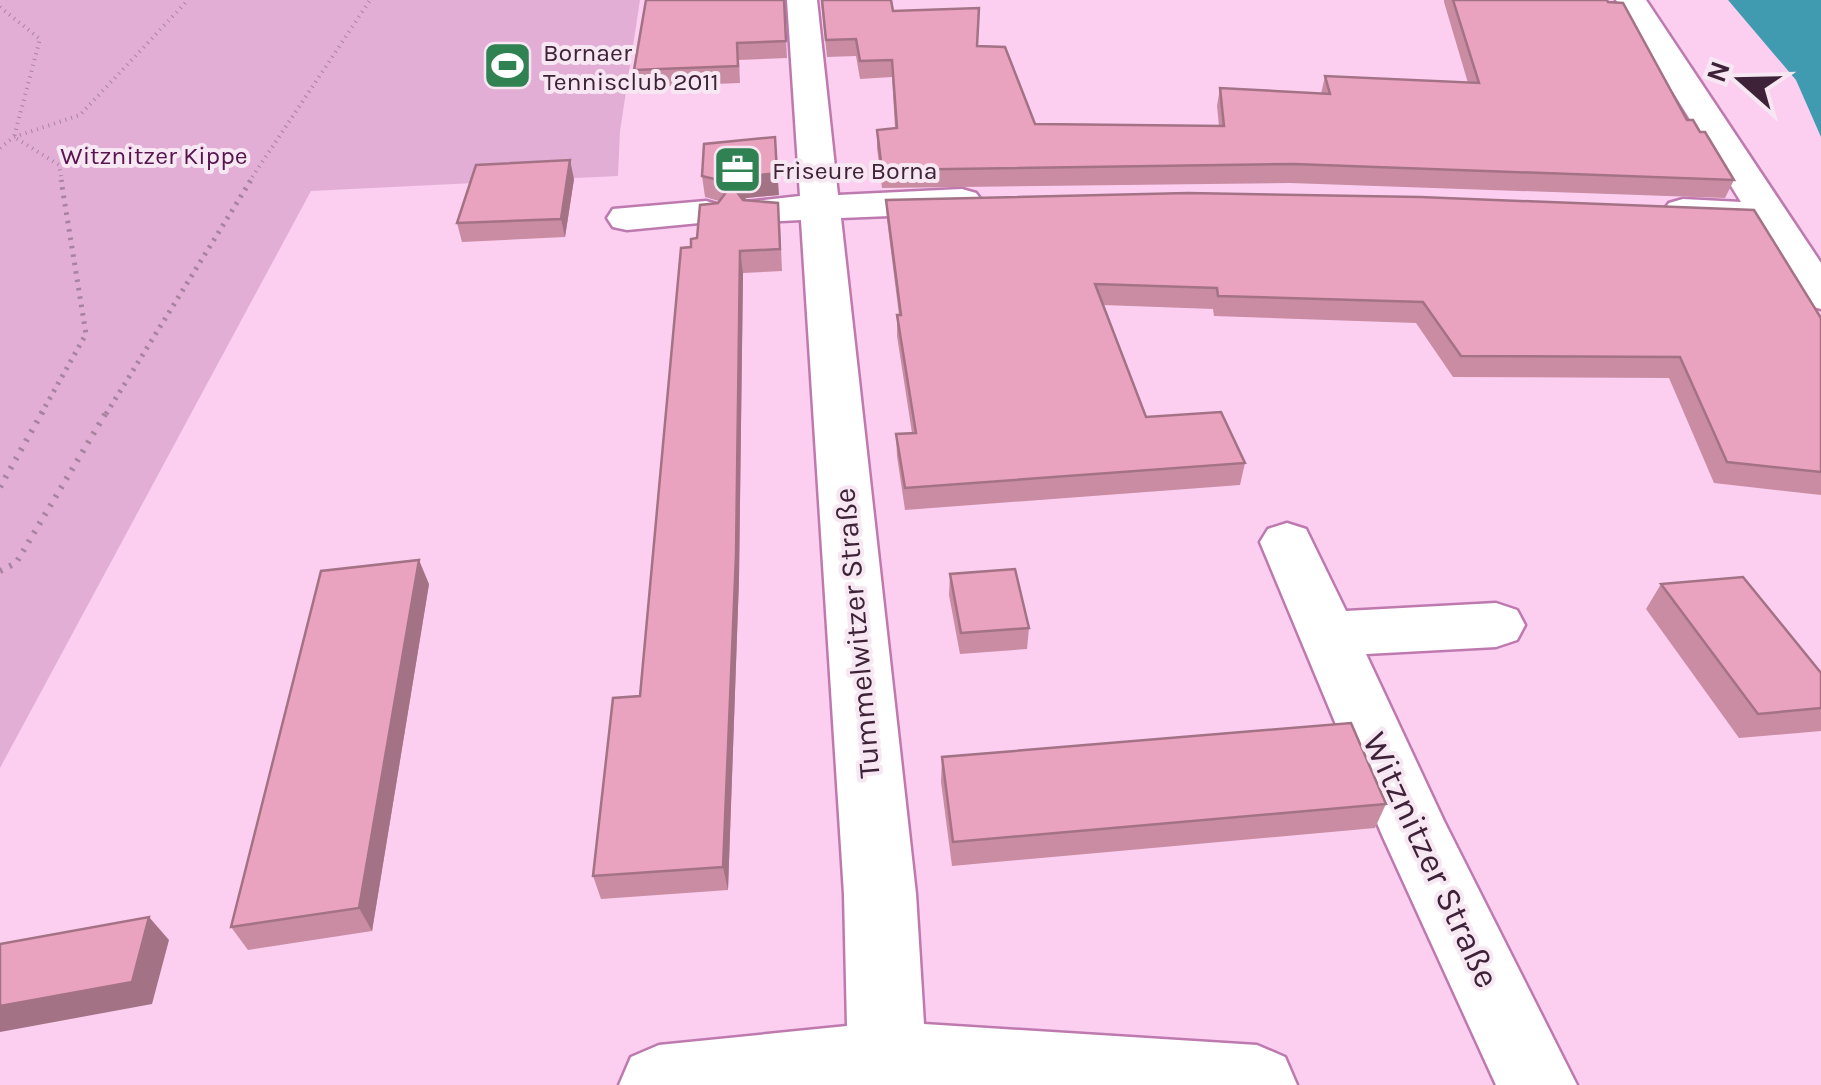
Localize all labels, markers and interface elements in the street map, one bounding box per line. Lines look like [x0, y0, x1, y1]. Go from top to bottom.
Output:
north arrow [1691, 30, 1791, 130]
place label: Bornaer Tennisclub 2011 [543, 38, 719, 96]
sports icon: Bornaer Tennisclub 2011 [482, 40, 534, 92]
text: N [1699, 57, 1737, 87]
park label: Witznitzer Kippe [60, 141, 248, 170]
office icon: Friseure Borna [711, 144, 763, 196]
place label: Friseure Borna [772, 156, 938, 185]
street label: Tummelwitzer Straße [826, 486, 888, 780]
street label: Witznitzer Straße [1354, 726, 1508, 994]

